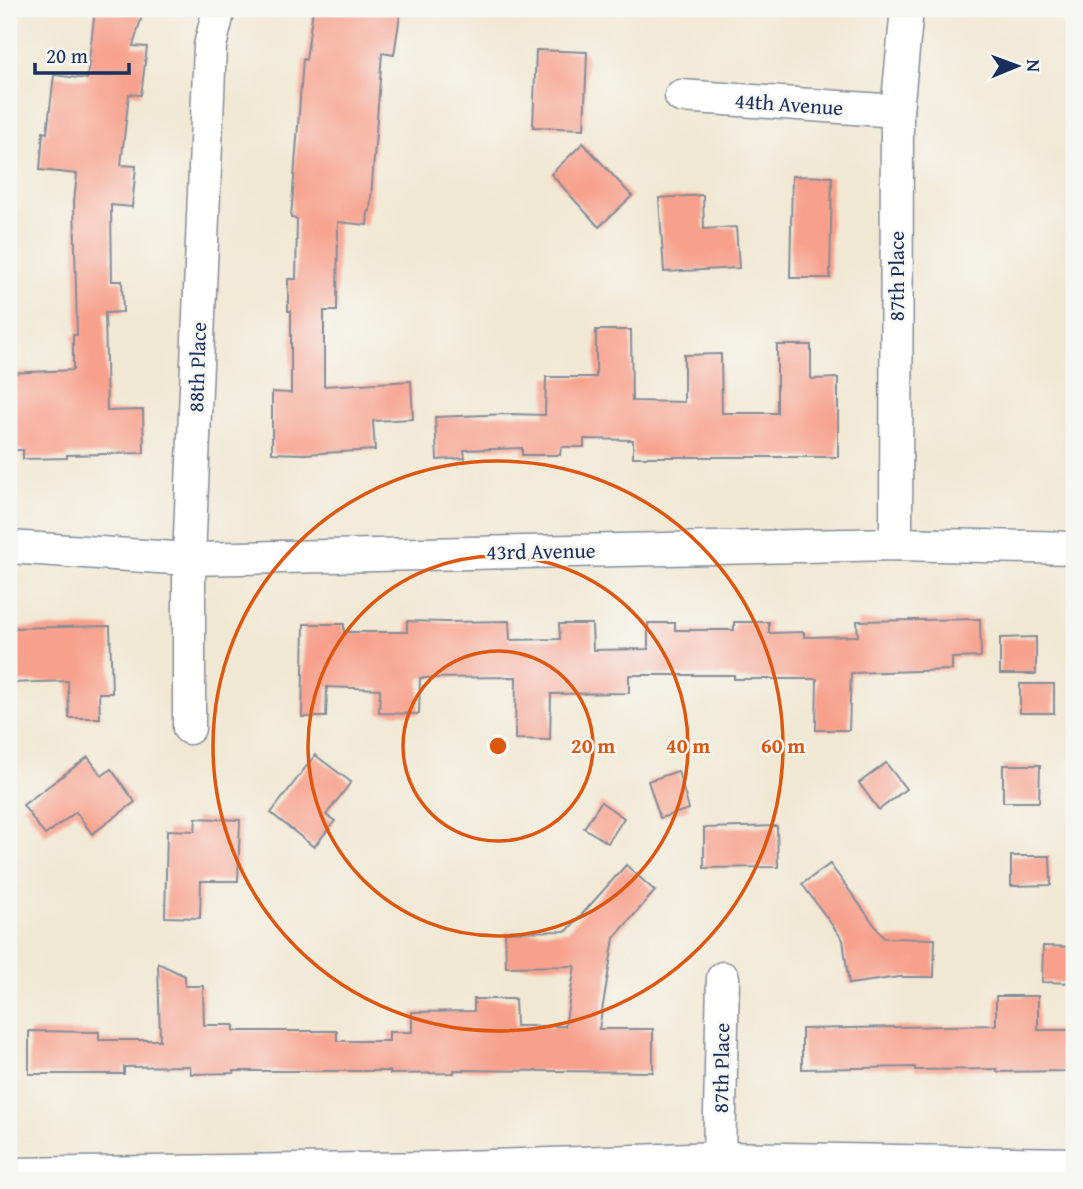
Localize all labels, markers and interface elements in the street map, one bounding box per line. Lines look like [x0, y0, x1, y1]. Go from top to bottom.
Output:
scale bar [35, 32, 130, 76]
north arrow [982, 32, 1052, 102]
text: 20 m [46, 40, 88, 71]
text: N [1020, 59, 1048, 73]
street label: 44th Avenue [734, 85, 844, 123]
street label: 87th Place [881, 231, 912, 321]
street label: 88th Place [180, 321, 214, 413]
street label: 43rd Avenue [486, 535, 596, 567]
text: 20 m [571, 730, 615, 761]
text: 40 m [666, 730, 710, 761]
text: 60 m [761, 730, 805, 761]
centre of rings [486, 734, 510, 758]
street label: 87th Place [705, 1022, 737, 1113]

